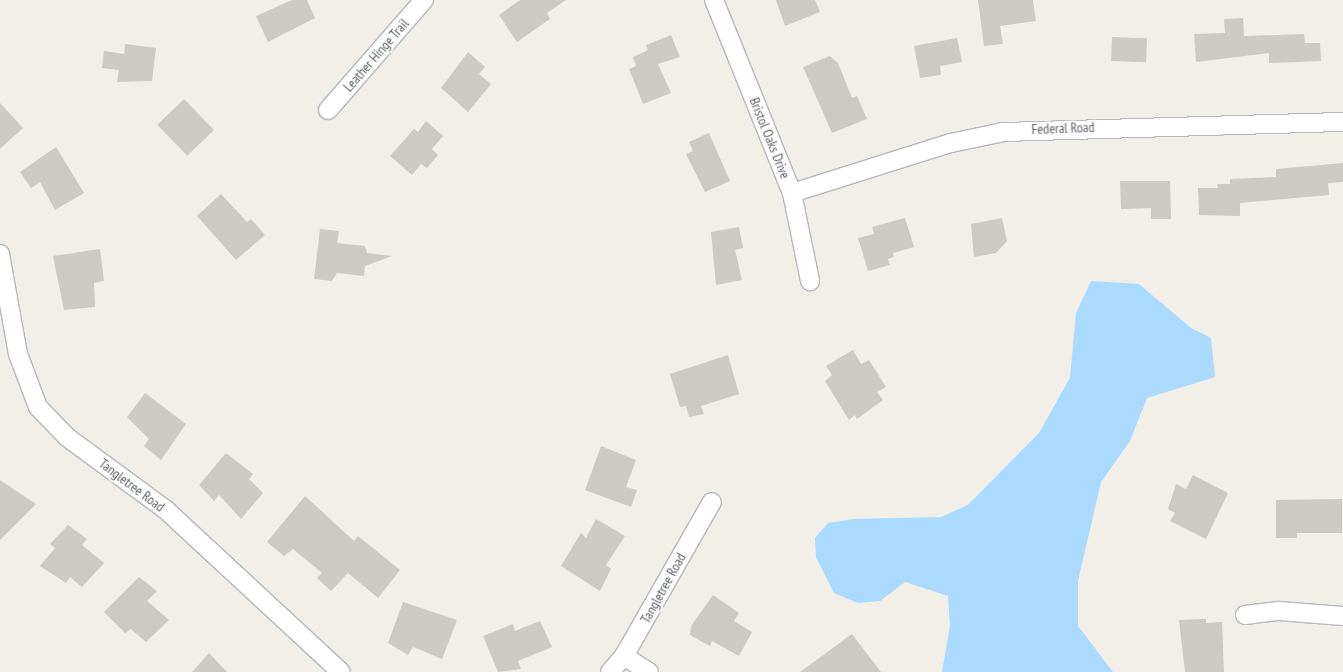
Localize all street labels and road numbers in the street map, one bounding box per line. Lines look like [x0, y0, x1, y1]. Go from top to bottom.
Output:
street label: Leather Hinge Trail [340, 15, 412, 95]
street label: Bristol Oaks Drive [746, 95, 794, 181]
street label: Federal Road [1031, 119, 1095, 137]
street label: Tangletree Road [96, 455, 168, 515]
street label: Tangletree Road [637, 550, 689, 626]

